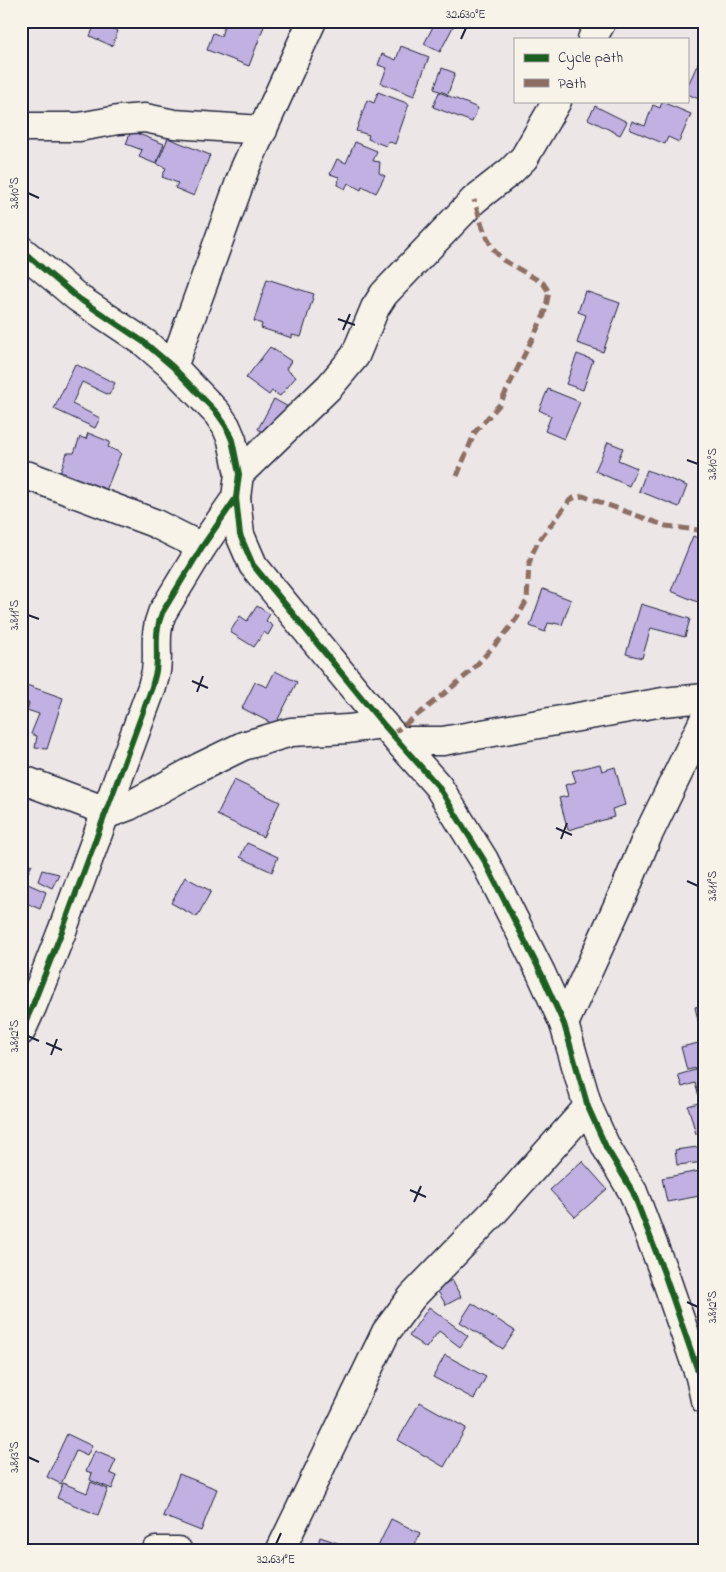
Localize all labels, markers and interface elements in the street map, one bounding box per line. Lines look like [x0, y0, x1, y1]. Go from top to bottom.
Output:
text: 32.630°E [446, 6, 486, 24]
legend [514, 38, 688, 102]
text: Cycle path [558, 47, 623, 70]
text: Path [558, 73, 586, 95]
text: 3.810°S [6, 177, 24, 209]
text: 3.810°S [704, 448, 722, 480]
text: 3.811°S [6, 599, 24, 630]
text: 3.811°S [704, 870, 722, 901]
text: 3.812°S [6, 1019, 24, 1052]
text: 3.812°S [704, 1290, 722, 1323]
text: 3.813°S [6, 1441, 24, 1473]
text: 32.631°E [257, 1551, 295, 1569]

